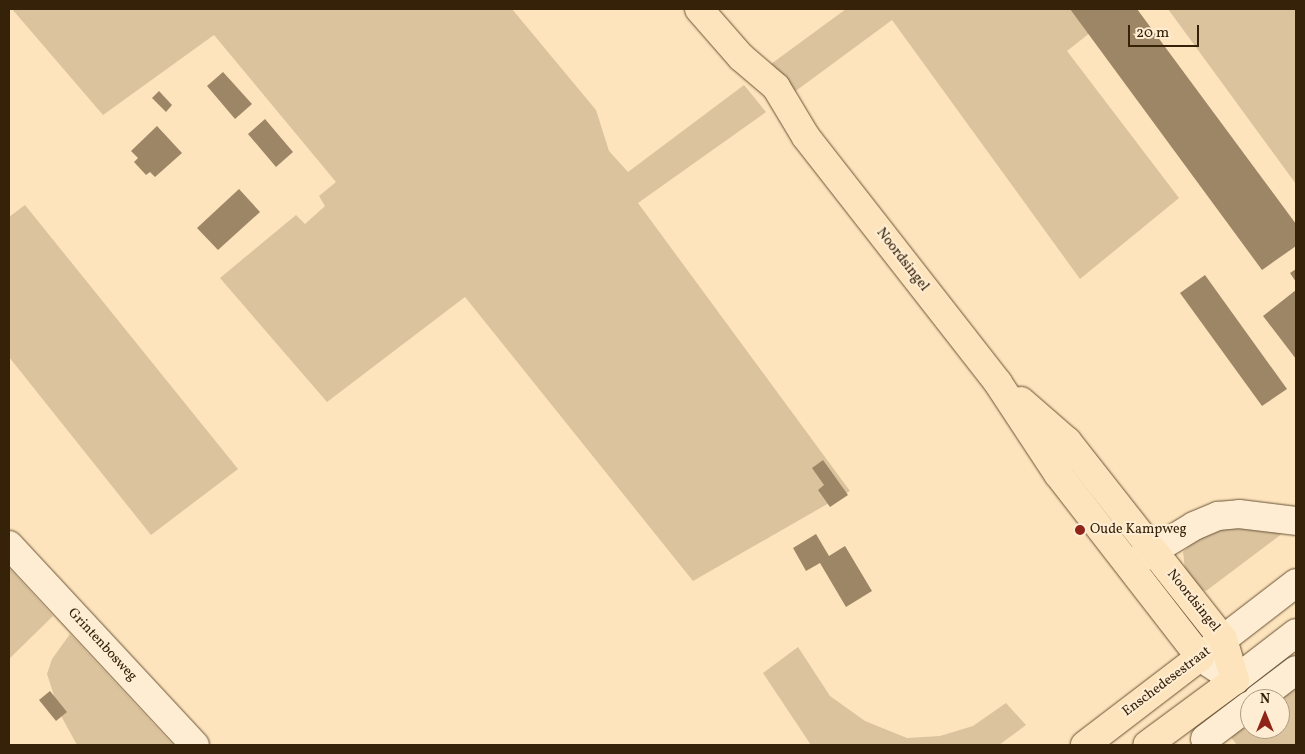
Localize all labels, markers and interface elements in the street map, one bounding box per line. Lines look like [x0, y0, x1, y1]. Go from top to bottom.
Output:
scale bar [1130, 15, 1201, 47]
text: 20 m [1136, 23, 1169, 44]
street label: Noordsingel [872, 225, 932, 295]
place label: Oude Kampweg [1090, 522, 1187, 538]
marker: Oude Kampweg [1074, 524, 1086, 536]
street label: Noordsingel [1163, 566, 1223, 636]
street label: Grintenbosweg [64, 605, 140, 685]
street label: Enschedesestraat [1120, 643, 1214, 721]
north arrow [1240, 689, 1290, 739]
text: N [1260, 690, 1270, 709]

